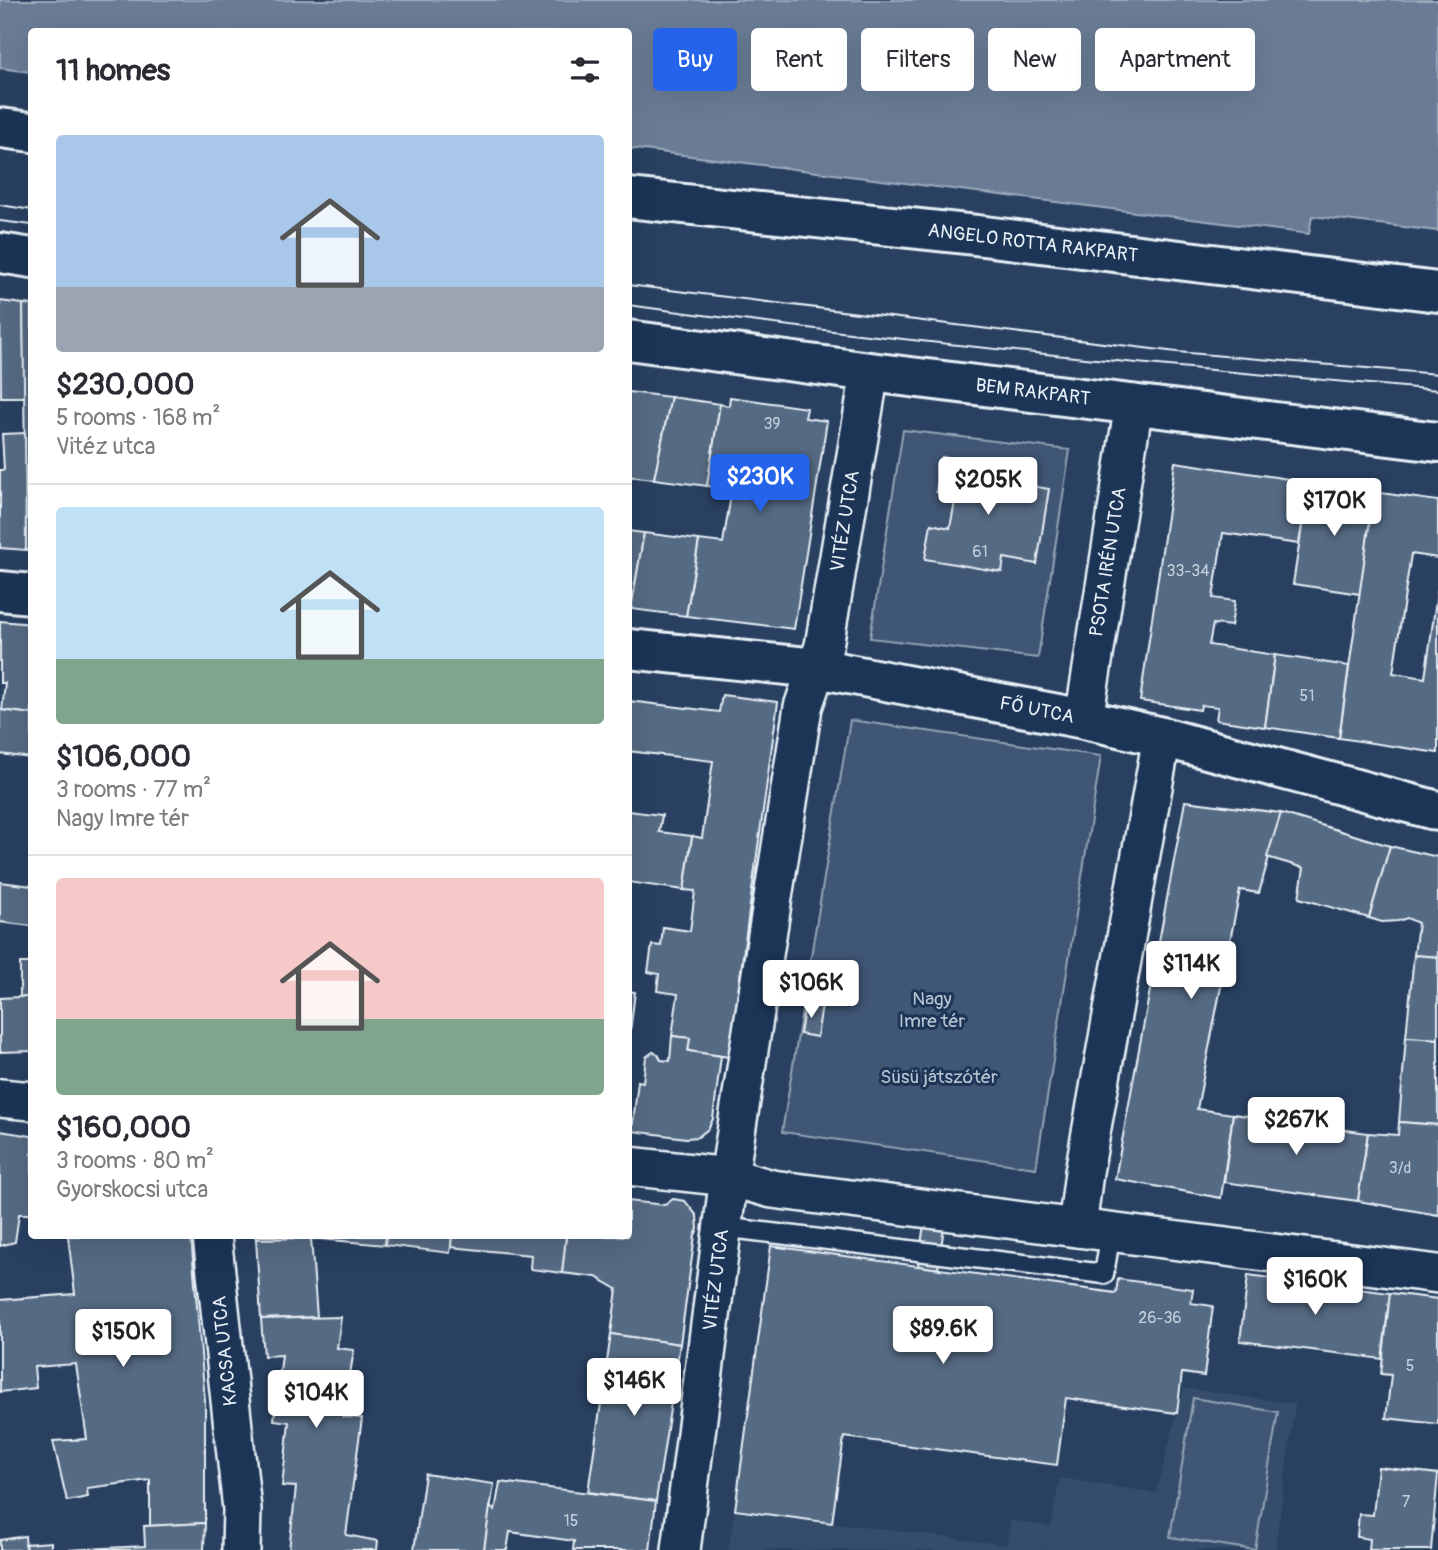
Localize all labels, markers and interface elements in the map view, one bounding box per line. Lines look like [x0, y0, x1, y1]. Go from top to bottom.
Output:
chip: Buy [653, 28, 737, 91]
chip: Rent [751, 28, 847, 91]
chip: Filters [861, 28, 974, 91]
chip: New [988, 28, 1081, 91]
chip: Apartment [1095, 28, 1255, 91]
icon: filters [566, 51, 604, 89]
text: 11 homes [56, 52, 170, 89]
icon: home [267, 180, 393, 306]
street label: ANGELO ROTTA RAKPART [926, 218, 1140, 268]
text: $230,000 [56, 366, 194, 403]
street label: BEM RAKPART [974, 373, 1092, 411]
text: 5 rooms · 168 m² [56, 403, 220, 432]
house number: 39 [763, 414, 781, 434]
text: Vitéz utca [56, 432, 156, 461]
pin: $230K [711, 454, 809, 514]
pin: $205K [939, 458, 1037, 517]
text: $230K [726, 462, 794, 491]
text: $205K [954, 465, 1022, 494]
street label: VITÉZ UTCA [825, 469, 865, 573]
pin: $170K [1285, 478, 1383, 538]
street label: PSOTA IRÉN UTCA [1084, 485, 1132, 639]
text: $170K [1302, 486, 1366, 515]
house number: 61 [972, 542, 988, 562]
icon: home [267, 552, 393, 678]
house number: 33-34 [1167, 561, 1209, 581]
house number: 51 [1300, 686, 1314, 706]
street label: FŐ UTCA [998, 691, 1076, 729]
text: $106,000 [56, 738, 191, 775]
text: 3 rooms · 77 m² [56, 775, 211, 804]
text: Nagy Imre tér [56, 804, 189, 833]
icon: home [267, 923, 393, 1049]
pin: $114K [1142, 942, 1240, 1001]
text: $114K [1162, 949, 1220, 978]
pin: $106K [762, 960, 860, 1020]
text: $106K [779, 968, 843, 997]
park label: Nagy Imre tér [899, 987, 966, 1033]
park label: Süsü játszótér [880, 1065, 998, 1089]
pin: $267K [1247, 1098, 1345, 1157]
text: $267K [1264, 1105, 1328, 1134]
text: $160,000 [56, 1109, 191, 1146]
text: 3 rooms · 80 m² [56, 1146, 214, 1175]
house number: 3/d [1389, 1158, 1411, 1178]
text: Gyorskocsi utca [56, 1175, 208, 1204]
street label: VITÉZ UTCA [698, 1228, 734, 1332]
pin: $160K [1266, 1258, 1364, 1317]
text: $160K [1283, 1265, 1347, 1294]
street label: KACSA UTCA [207, 1295, 243, 1407]
pin: $89.6K [886, 1306, 1000, 1366]
house number: 26-36 [1138, 1308, 1182, 1328]
pin: $150K [74, 1310, 172, 1369]
text: $89.6K [909, 1314, 977, 1343]
text: $150K [91, 1317, 155, 1346]
house number: 5 [1406, 1356, 1414, 1376]
pin: $146K [585, 1358, 683, 1418]
text: $146K [603, 1366, 665, 1395]
pin: $104K [267, 1370, 365, 1430]
text: $104K [284, 1378, 348, 1407]
house number: 7 [1402, 1492, 1411, 1512]
house number: 15 [564, 1511, 578, 1531]

